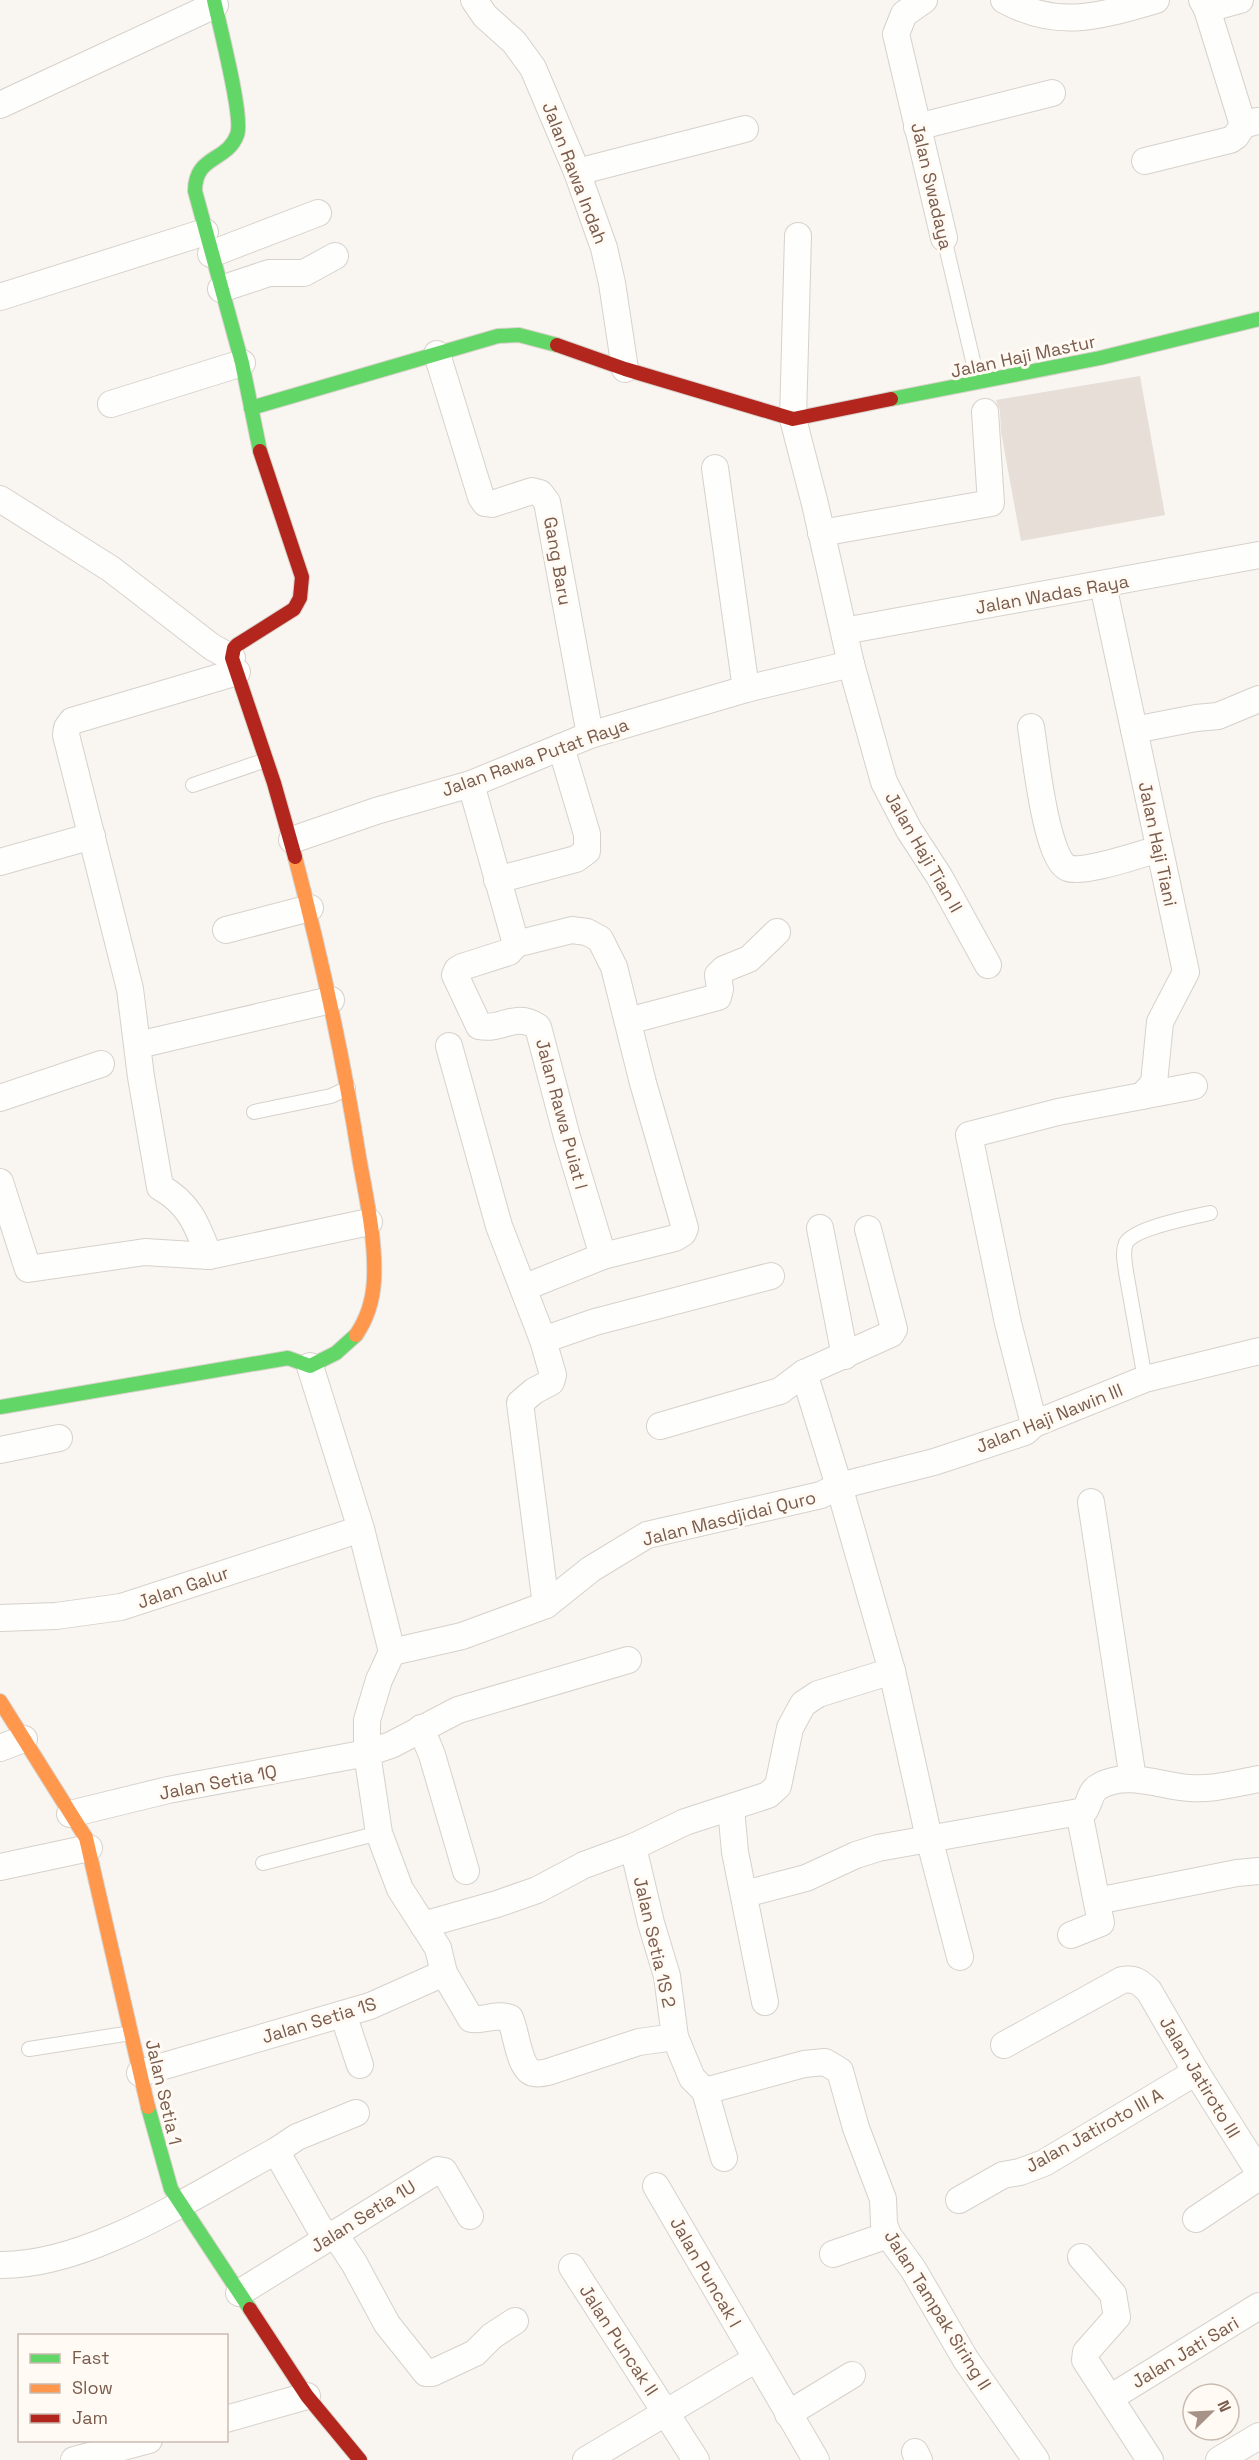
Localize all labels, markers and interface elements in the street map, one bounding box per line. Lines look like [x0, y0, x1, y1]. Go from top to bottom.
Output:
street label: Jalan Rawa Indah [537, 99, 613, 247]
street label: Jalan Swadaya [906, 120, 958, 252]
street label: Jalan Haji Mastur [948, 329, 1098, 383]
street label: Gang Baru [539, 515, 577, 607]
street label: Jalan Wadas Raya [973, 569, 1131, 619]
street label: Jalan Rawa Putat Raya [438, 712, 632, 802]
street label: Jalan Haji Tiani [1134, 780, 1182, 908]
street label: Jalan Haji Tian II [880, 787, 968, 917]
street label: Jalan Rawa Puiat I [531, 1036, 593, 1192]
street label: Jalan Haji Nawin III [972, 1378, 1126, 1458]
street label: Jalan Masdjidai Quro [640, 1485, 818, 1551]
street label: Jalan Galur [134, 1561, 232, 1613]
street label: Jalan Setia 1Q [157, 1759, 279, 1805]
street label: Jalan Setia 1S 2 [629, 1874, 681, 2010]
street label: Jalan Setia 1S [259, 1992, 379, 2048]
street label: Jalan Jatiroto III [1155, 2012, 1245, 2142]
street label: Jalan Setia 1 [141, 2037, 187, 2147]
street label: Jalan Jatiroto III A [1021, 2083, 1167, 2177]
street label: Jalan Setia 1U [306, 2175, 420, 2257]
street label: Jalan Puncak I [665, 2213, 747, 2331]
street label: Jalan Tampak Siring II [879, 2226, 997, 2394]
street label: Jalan Puncak II [574, 2280, 664, 2400]
street label: Jalan Jati Sari [1127, 2311, 1243, 2393]
legend [18, 2334, 228, 2442]
text: Fast [72, 2346, 109, 2369]
text: Slow [72, 2376, 113, 2399]
north arrow [1181, 2382, 1241, 2442]
text: N [1212, 2397, 1236, 2415]
text: Jam [72, 2406, 108, 2429]

